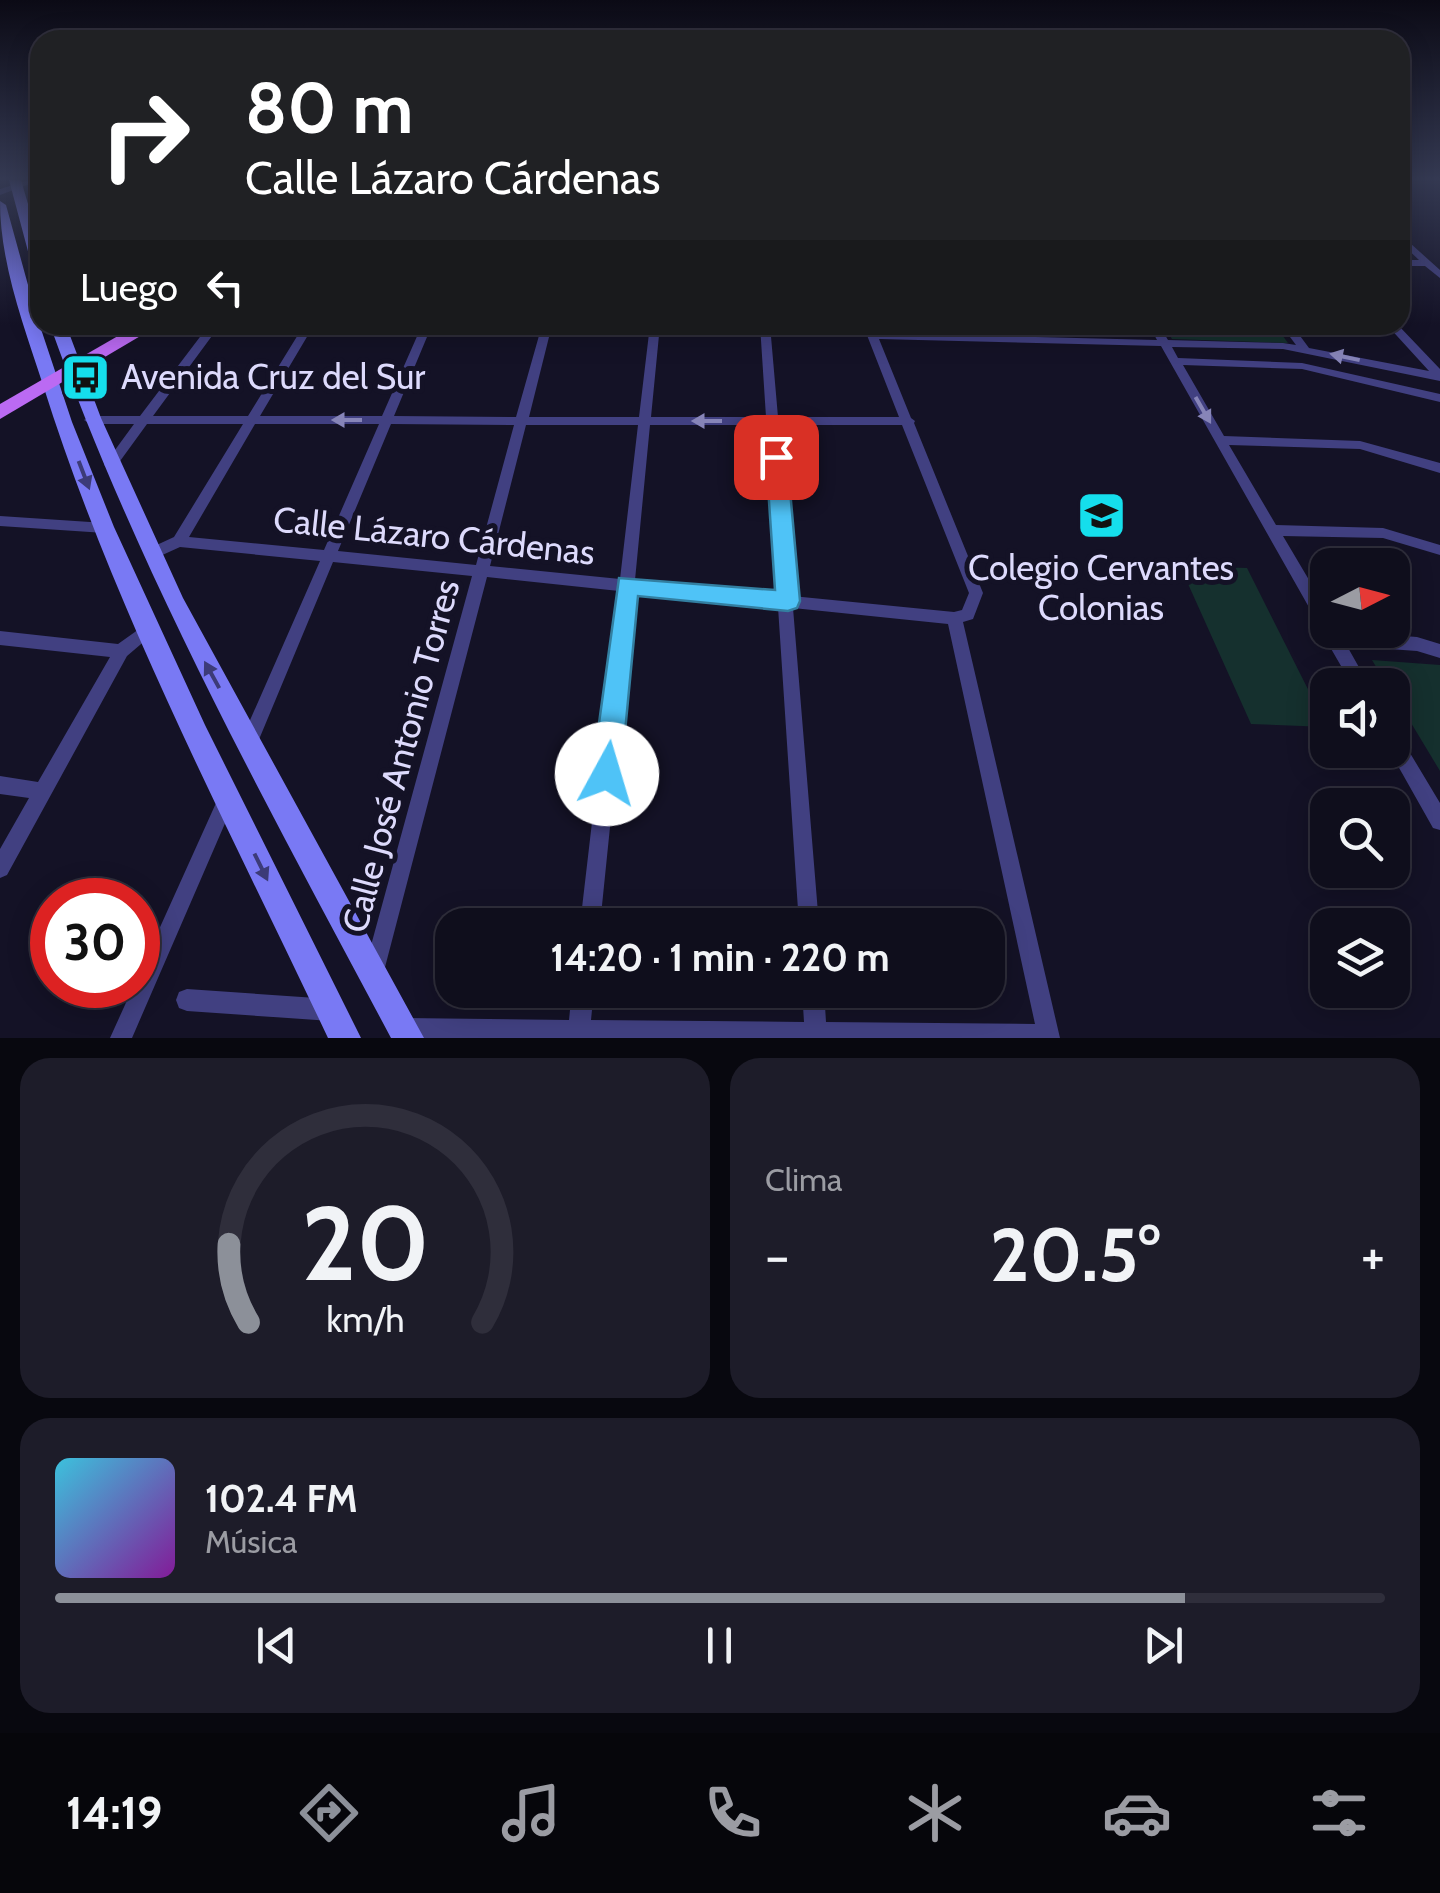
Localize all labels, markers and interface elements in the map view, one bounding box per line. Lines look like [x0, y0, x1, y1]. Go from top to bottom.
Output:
text: 80 m [245, 65, 413, 151]
icon: right [80, 70, 210, 200]
text: Calle Lázaro Cárdenas [245, 151, 660, 205]
icon: left [198, 260, 253, 315]
text: Luego [80, 264, 178, 311]
one-way arrow [1329, 349, 1360, 364]
bus stop icon: Avenida Cruz del Sur [60, 351, 112, 403]
place label: Avenida Cruz del Sur [121, 355, 425, 398]
one-way arrow [1194, 395, 1211, 424]
one-way arrow [330, 412, 362, 428]
one-way arrow [690, 413, 722, 429]
pin [734, 415, 819, 500]
icon: arrive [749, 430, 804, 485]
one-way arrow [77, 460, 93, 490]
school or university icon: Colegio Cervantes Colonias [1075, 490, 1127, 542]
street label: Calle Lázaro Cárdenas [271, 497, 597, 574]
place label: Colegio Cervantes Colonias [968, 546, 1234, 629]
north arrow [1310, 548, 1410, 648]
map controls [1310, 548, 1410, 1008]
street label: Calle José Antonio Torres [333, 575, 468, 937]
one-way arrow [204, 661, 222, 689]
button: sound [1310, 668, 1410, 768]
position arrow [555, 722, 659, 826]
button: search [1310, 788, 1410, 888]
one-way arrow [252, 852, 269, 881]
speed limit sign: 30 [30, 878, 160, 1008]
button: layers [1310, 908, 1410, 1008]
text: 14:20 · 1 min · 220 m [550, 934, 890, 981]
text: Clima [765, 1160, 842, 1199]
text: 20 [301, 1180, 429, 1306]
text: 20.5° [990, 1209, 1160, 1300]
text: − [765, 1222, 789, 1289]
text: + [1361, 1222, 1385, 1289]
text: km/h [326, 1298, 404, 1341]
text: 102.4 FM [205, 1475, 358, 1522]
text: Música [205, 1522, 297, 1561]
icon: previous [249, 1618, 304, 1673]
icon: pause [692, 1618, 747, 1673]
icon: next [1136, 1618, 1191, 1673]
icon: directions [294, 1778, 364, 1848]
icon: music [496, 1778, 566, 1848]
icon: phone [698, 1778, 768, 1848]
icon: climate [900, 1778, 970, 1848]
icon: car [1102, 1778, 1172, 1848]
icon: filters [1304, 1778, 1374, 1848]
text: 14:19 [66, 1786, 162, 1840]

